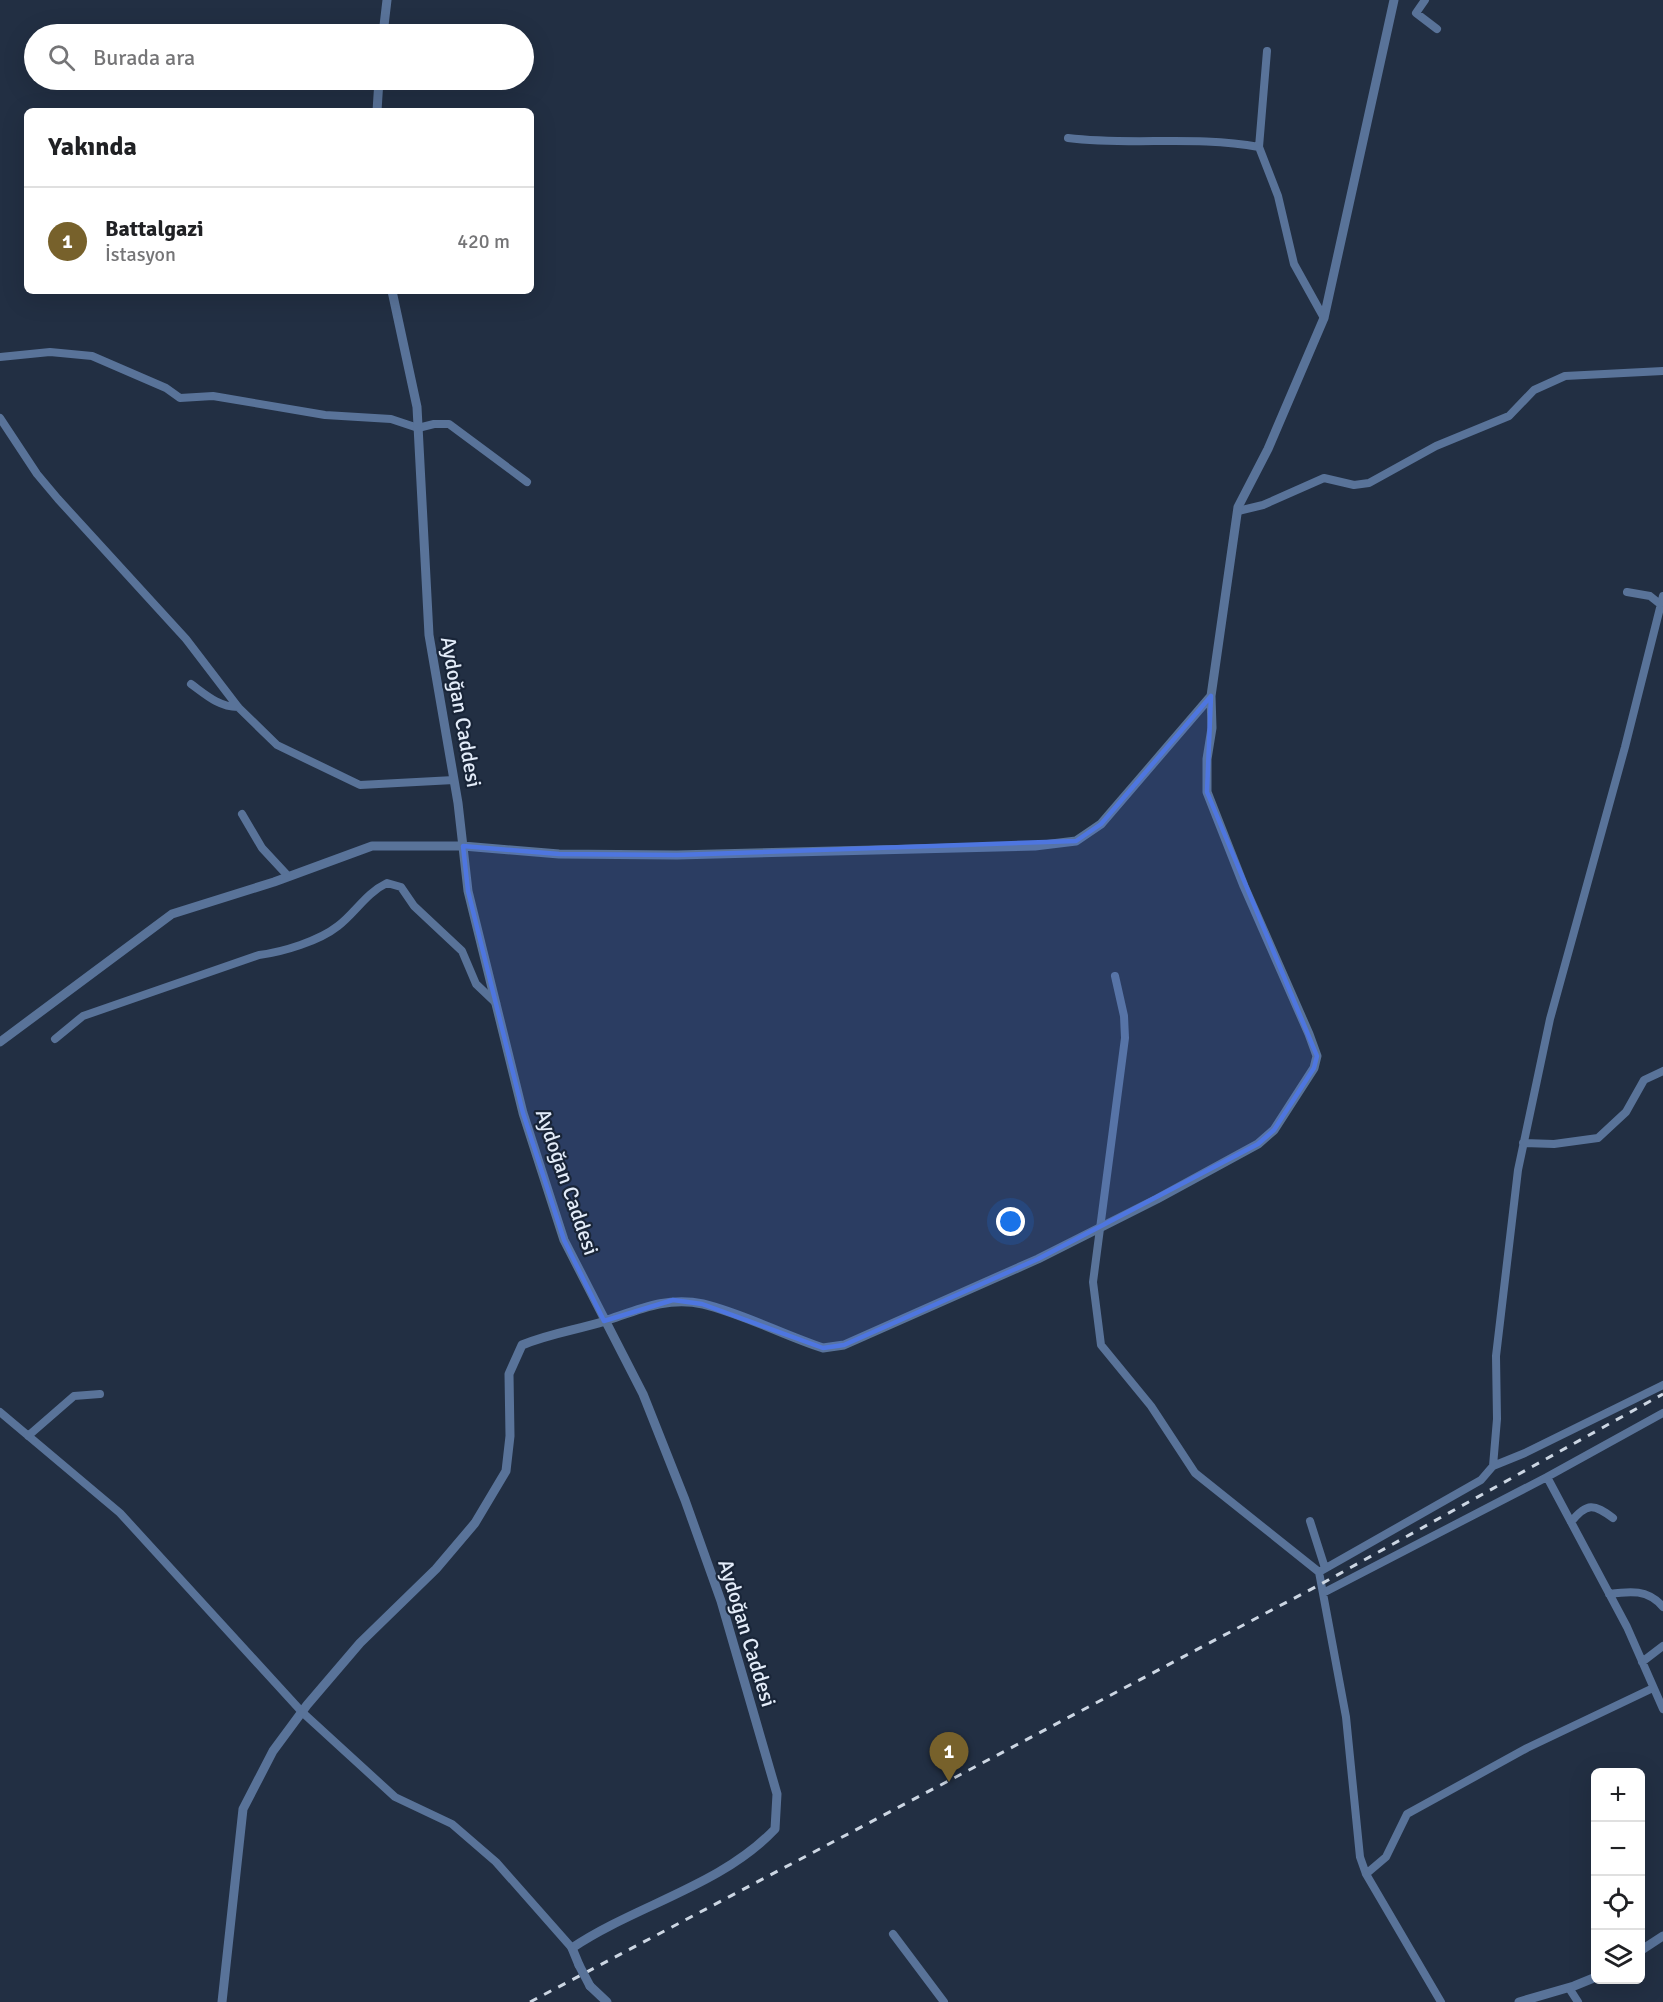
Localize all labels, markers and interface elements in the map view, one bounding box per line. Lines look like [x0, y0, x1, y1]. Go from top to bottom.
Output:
search box [24, 24, 534, 90]
icon: search [45, 41, 78, 74]
text: Burada ara [93, 44, 195, 71]
text: Yakında [48, 131, 137, 163]
text: Battalgazi [105, 215, 204, 242]
text: 1 [62, 229, 73, 254]
text: 420 m [457, 229, 510, 254]
text: İstasyon [105, 242, 176, 267]
street label: Aydoğan Caddesi [435, 634, 487, 790]
street label: Aydoğan Caddesi [530, 1106, 604, 1258]
your location [996, 1207, 1025, 1236]
street label: Aydoğan Caddesi [712, 1556, 782, 1710]
pin: 1 [930, 1732, 968, 1782]
map controls [1591, 1768, 1645, 1984]
button: + [1591, 1768, 1645, 1822]
button: − [1591, 1822, 1645, 1876]
button: locate [1591, 1876, 1645, 1930]
button: layers [1591, 1930, 1645, 1984]

